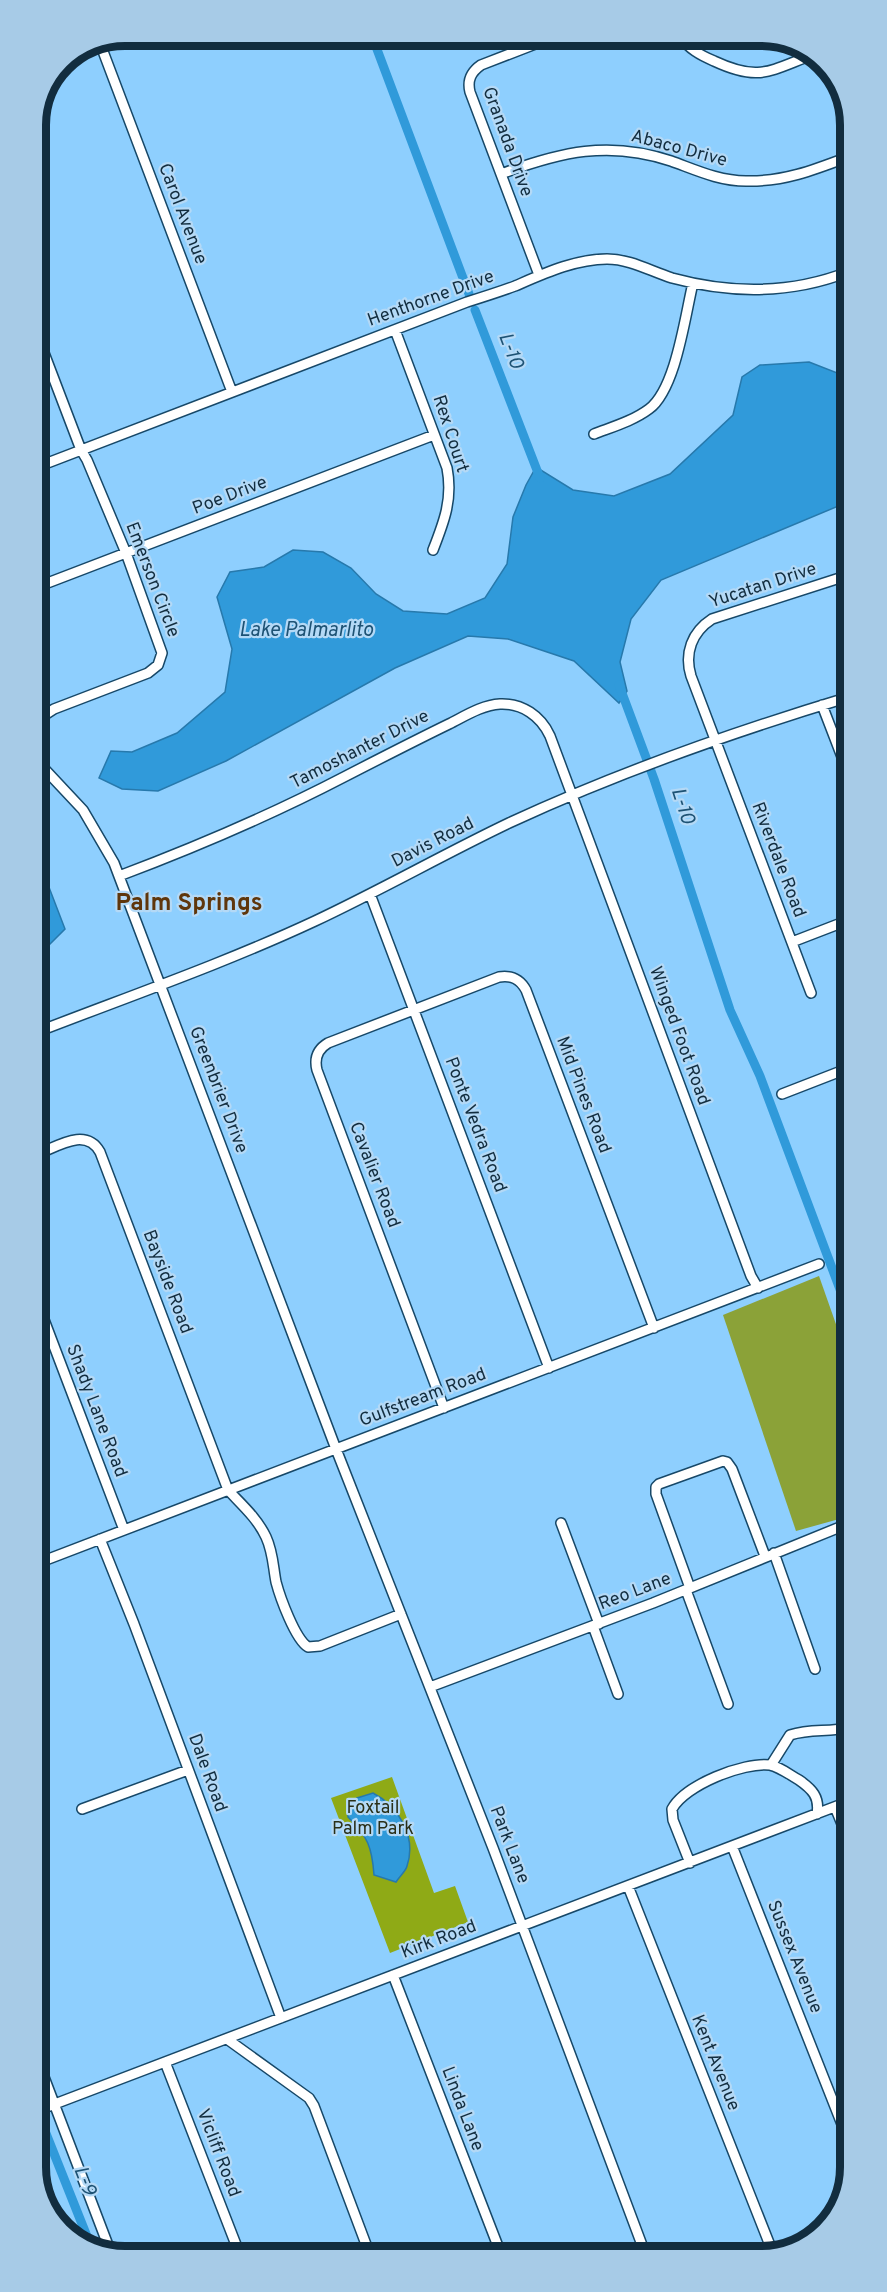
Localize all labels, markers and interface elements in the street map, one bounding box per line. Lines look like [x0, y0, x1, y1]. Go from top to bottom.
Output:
street label: Granada Drive [477, 84, 537, 200]
street label: Abaco Drive [629, 125, 729, 173]
street label: Carol Avenue [152, 160, 212, 268]
street label: Henthorne Drive [365, 265, 497, 333]
water label: L-10 [491, 329, 529, 374]
street label: Rex Court [427, 392, 473, 476]
street label: Poe Drive [189, 471, 271, 521]
street label: Emerson Circle [119, 519, 185, 641]
street label: Yucatan Drive [706, 558, 820, 614]
water label: Lake Palmarlito [239, 618, 373, 644]
street label: Tamoshanter Drive [287, 705, 433, 795]
water label: L-10 [664, 784, 700, 829]
street label: Riverdale Road [745, 799, 811, 921]
street label: Davis Road [388, 812, 478, 874]
district label: Palm Springs [115, 889, 263, 919]
street label: Winged Foot Road [643, 963, 715, 1109]
street label: Greenbrier Drive [183, 1023, 253, 1157]
street label: Mid Pines Road [550, 1033, 616, 1157]
street label: Ponte Vedra Road [439, 1054, 511, 1196]
street label: Cavalier Road [343, 1119, 405, 1231]
street label: Bayside Road [137, 1227, 197, 1337]
street label: Shady Lane Road [60, 1341, 132, 1481]
street label: Gulfstream Road [356, 1363, 490, 1433]
street label: Reo Lane [596, 1568, 674, 1616]
street label: Dale Road [182, 1731, 232, 1815]
park label: Foxtail Palm Park [332, 1797, 414, 1841]
street label: Park Lane [484, 1803, 534, 1887]
street label: Sussex Avenue [761, 1897, 827, 2017]
street label: Kirk Road [398, 1915, 480, 1965]
street label: Kent Avenue [685, 2012, 745, 2114]
street label: Linda Lane [435, 2063, 489, 2155]
street label: Vicliff Road [191, 2106, 245, 2200]
water label: L-9 [67, 2163, 102, 2200]

